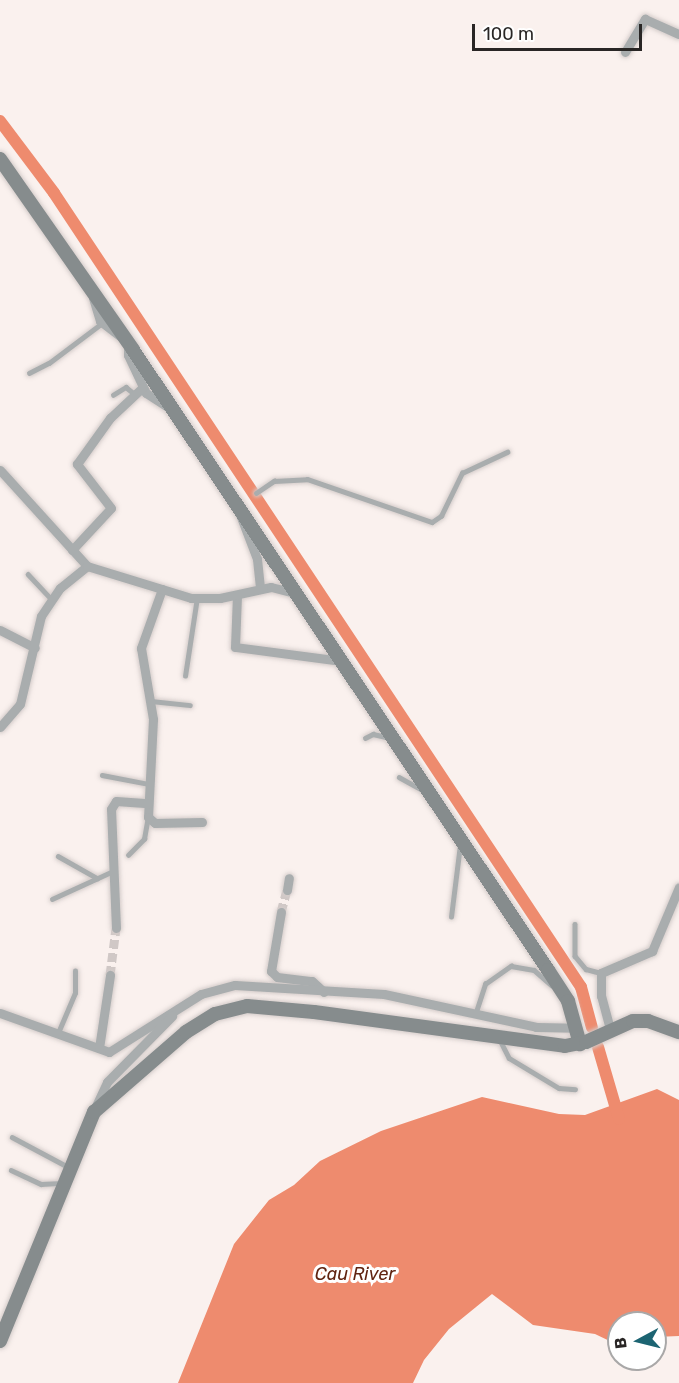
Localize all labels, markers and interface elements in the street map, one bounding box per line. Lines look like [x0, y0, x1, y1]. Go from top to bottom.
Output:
scale bar [475, 12, 644, 50]
text: 100 m [483, 23, 534, 45]
water label: Cau River [315, 1263, 395, 1285]
north arrow [607, 1311, 667, 1371]
text: B [611, 1336, 631, 1350]

